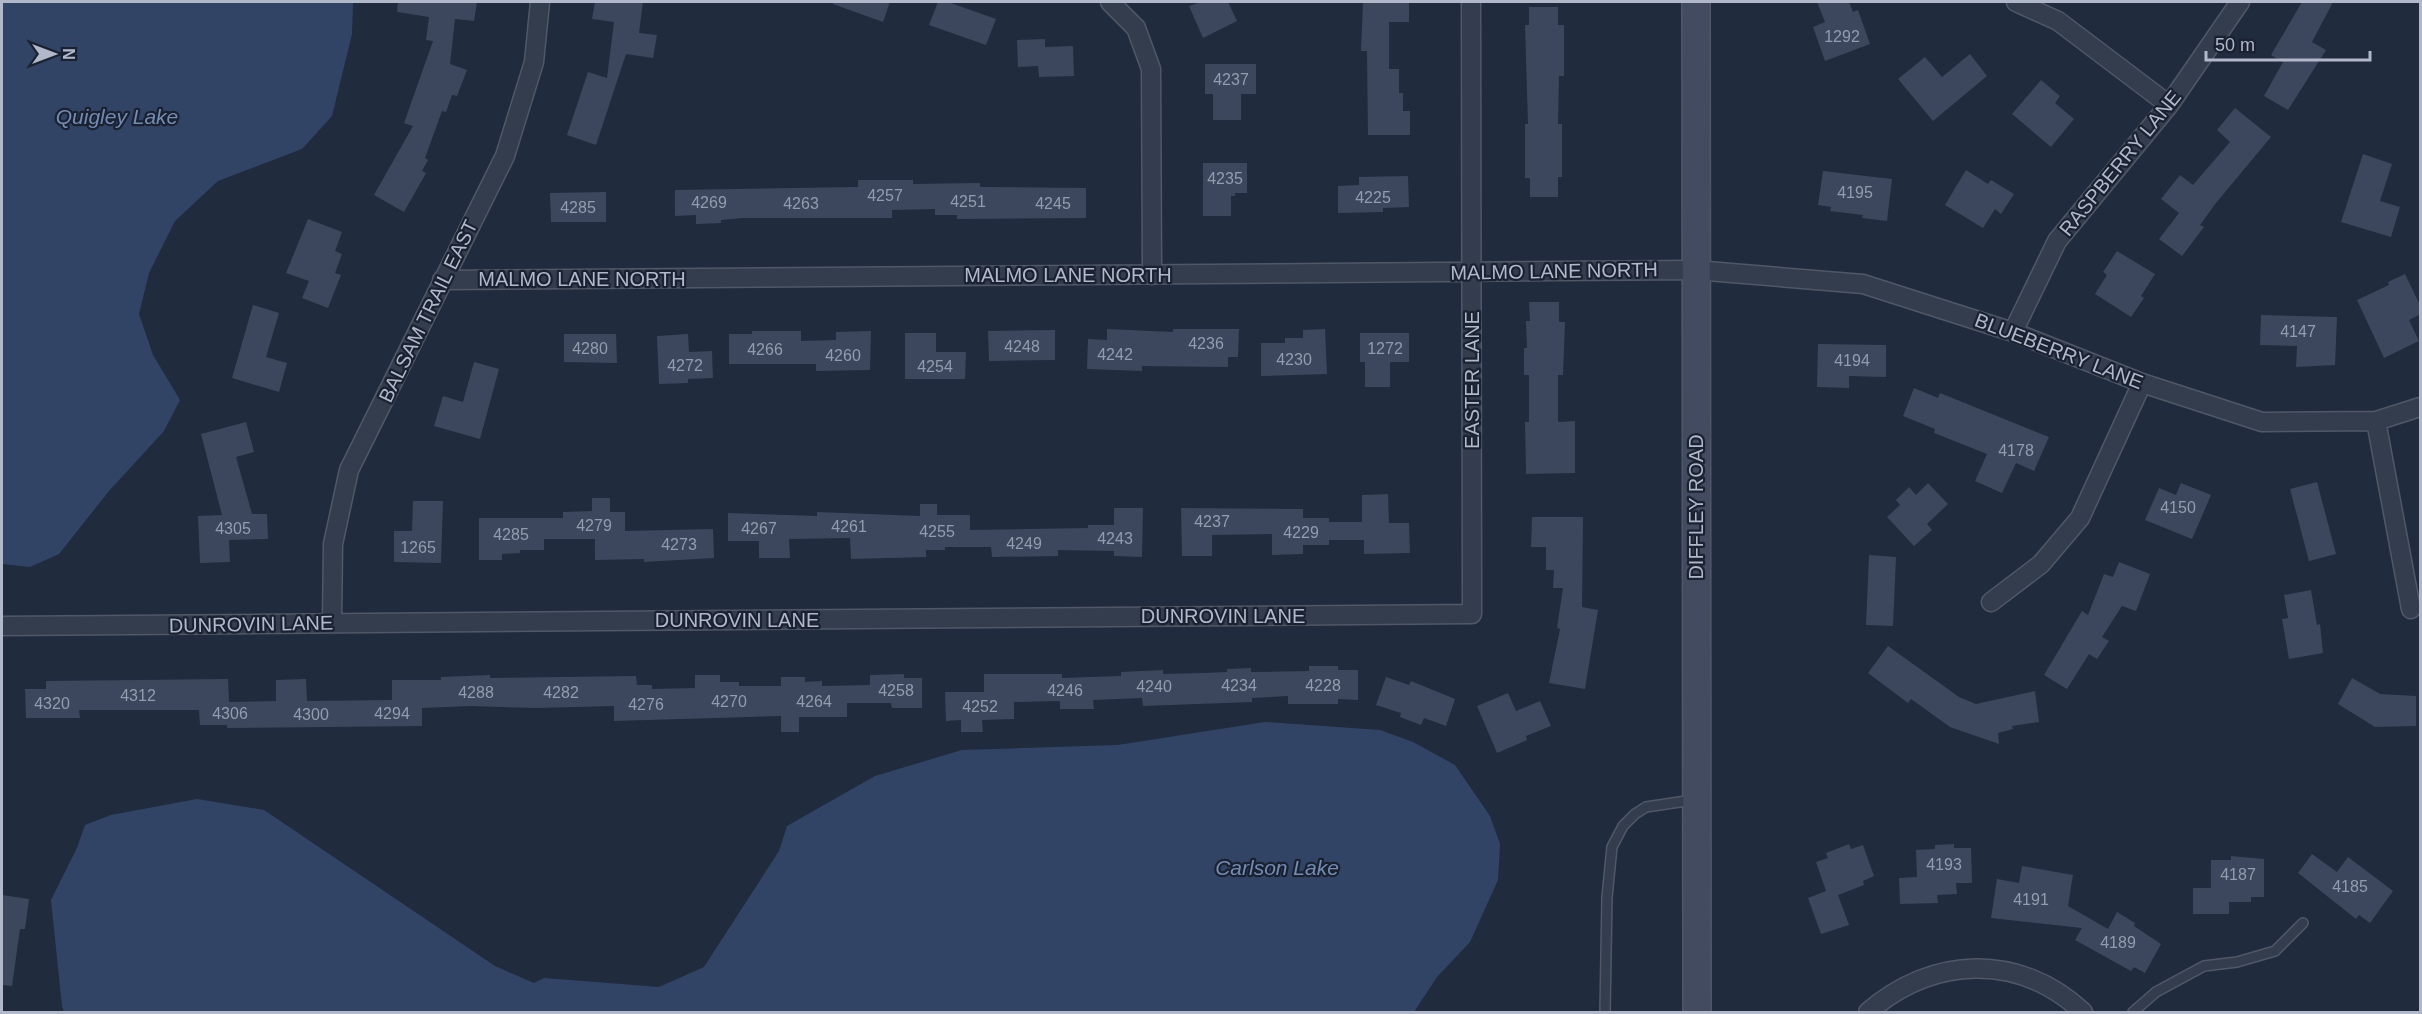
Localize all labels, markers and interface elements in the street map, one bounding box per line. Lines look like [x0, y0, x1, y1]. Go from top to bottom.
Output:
north arrow [24, 24, 84, 84]
scale bar [2206, 24, 2370, 62]
house number: 1292 [1824, 28, 1860, 45]
text: 50 m [2215, 35, 2255, 55]
text: N [60, 48, 77, 60]
house number: 4237 [1213, 71, 1249, 88]
street label: RASPBERRY LANE [2055, 86, 2185, 240]
water label: Quigley Lake [56, 105, 178, 128]
house number: 4235 [1207, 170, 1243, 187]
house number: 4195 [1837, 184, 1873, 201]
house number: 4257 [867, 187, 903, 204]
house number: 4225 [1355, 189, 1391, 206]
house number: 4251 [950, 193, 986, 210]
house number: 4269 [691, 194, 727, 211]
house number: 4263 [783, 195, 819, 212]
house number: 4245 [1035, 195, 1071, 212]
house number: 4285 [560, 199, 596, 216]
street label: BALSAM TRAIL EAST [374, 216, 482, 406]
street label: MALMO LANE NORTH [1450, 258, 1658, 284]
street label: MALMO LANE NORTH [964, 264, 1172, 286]
street label: MALMO LANE NORTH [478, 268, 686, 290]
street label: BLUEBERRY LANE [1972, 309, 2146, 393]
street label: EASTER LANE [1461, 311, 1483, 449]
house number: 4147 [2280, 323, 2316, 340]
house number: 4236 [1188, 335, 1224, 352]
house number: 4248 [1004, 338, 1040, 355]
house number: 4280 [572, 340, 608, 357]
house number: 1272 [1367, 340, 1403, 357]
house number: 4266 [747, 341, 783, 358]
house number: 4242 [1097, 346, 1133, 363]
house number: 4260 [825, 347, 861, 364]
house number: 4230 [1276, 351, 1312, 368]
house number: 4194 [1834, 352, 1870, 369]
house number: 4272 [667, 357, 703, 374]
house number: 4254 [917, 358, 953, 375]
street label: DIFFLEY ROAD [1685, 434, 1707, 580]
house number: 4178 [1998, 442, 2034, 459]
house number: 4150 [2160, 499, 2196, 516]
house number: 4237 [1194, 513, 1230, 530]
house number: 4279 [576, 517, 612, 534]
house number: 4261 [831, 518, 867, 535]
house number: 4305 [215, 520, 251, 537]
house number: 4267 [741, 520, 777, 537]
house number: 4255 [919, 523, 955, 540]
house number: 4229 [1283, 524, 1319, 541]
house number: 4285 [493, 526, 529, 543]
house number: 4243 [1097, 530, 1133, 547]
house number: 4249 [1006, 535, 1042, 552]
house number: 4273 [661, 536, 697, 553]
house number: 1265 [400, 539, 436, 556]
street label: DUNROVIN LANE [1141, 605, 1305, 627]
street label: DUNROVIN LANE [655, 609, 819, 631]
street label: DUNROVIN LANE [169, 612, 333, 636]
house number: 4234 [1221, 677, 1257, 694]
house number: 4228 [1305, 677, 1341, 694]
house number: 4240 [1136, 678, 1172, 695]
house number: 4258 [878, 682, 914, 699]
house number: 4246 [1047, 682, 1083, 699]
house number: 4288 [458, 684, 494, 701]
house number: 4282 [543, 684, 579, 701]
house number: 4312 [120, 687, 156, 704]
house number: 4270 [711, 693, 747, 710]
house number: 4264 [796, 693, 832, 710]
house number: 4320 [34, 695, 70, 712]
house number: 4276 [628, 696, 664, 713]
house number: 4252 [962, 698, 998, 715]
house number: 4306 [212, 705, 248, 722]
house number: 4294 [374, 705, 410, 722]
house number: 4300 [293, 706, 329, 723]
water label: Carlson Lake [1215, 856, 1339, 879]
house number: 4193 [1926, 856, 1962, 873]
house number: 4187 [2220, 866, 2256, 883]
house number: 4185 [2332, 878, 2368, 895]
house number: 4191 [2013, 891, 2049, 908]
house number: 4189 [2100, 934, 2136, 951]

